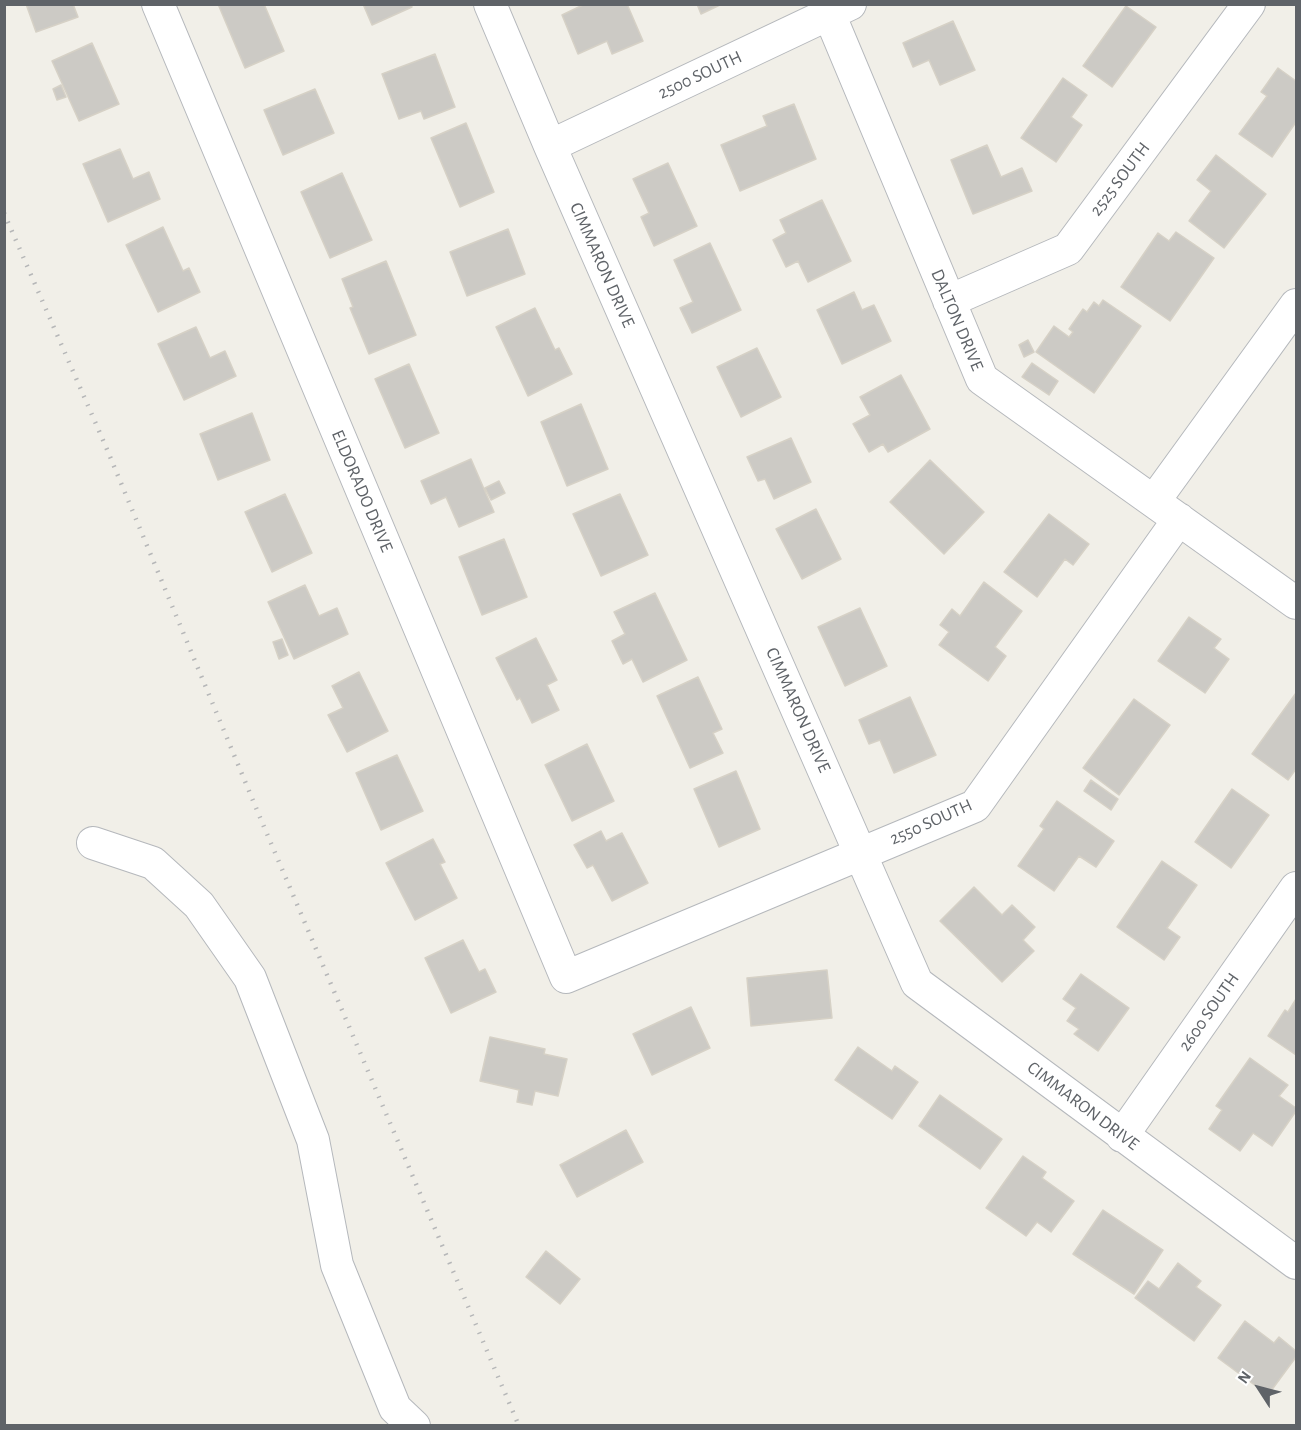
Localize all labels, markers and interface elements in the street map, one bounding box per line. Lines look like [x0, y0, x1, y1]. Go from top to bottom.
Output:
street label: 2500 SOUTH [655, 46, 745, 104]
street label: 2525 SOUTH [1085, 138, 1155, 220]
street label: CIMMARON DRIVE [565, 199, 639, 331]
street label: DALTON DRIVE [926, 266, 988, 374]
street label: ELDORADO DRIVE [327, 427, 397, 555]
street label: CIMMARON DRIVE [761, 644, 835, 776]
street label: 2550 SOUTH [886, 794, 976, 850]
street label: 2600 SOUTH [1174, 969, 1244, 1055]
street label: CIMMARON DRIVE [1023, 1057, 1143, 1155]
north arrow [1229, 1358, 1289, 1418]
text: N [1235, 1368, 1254, 1387]

